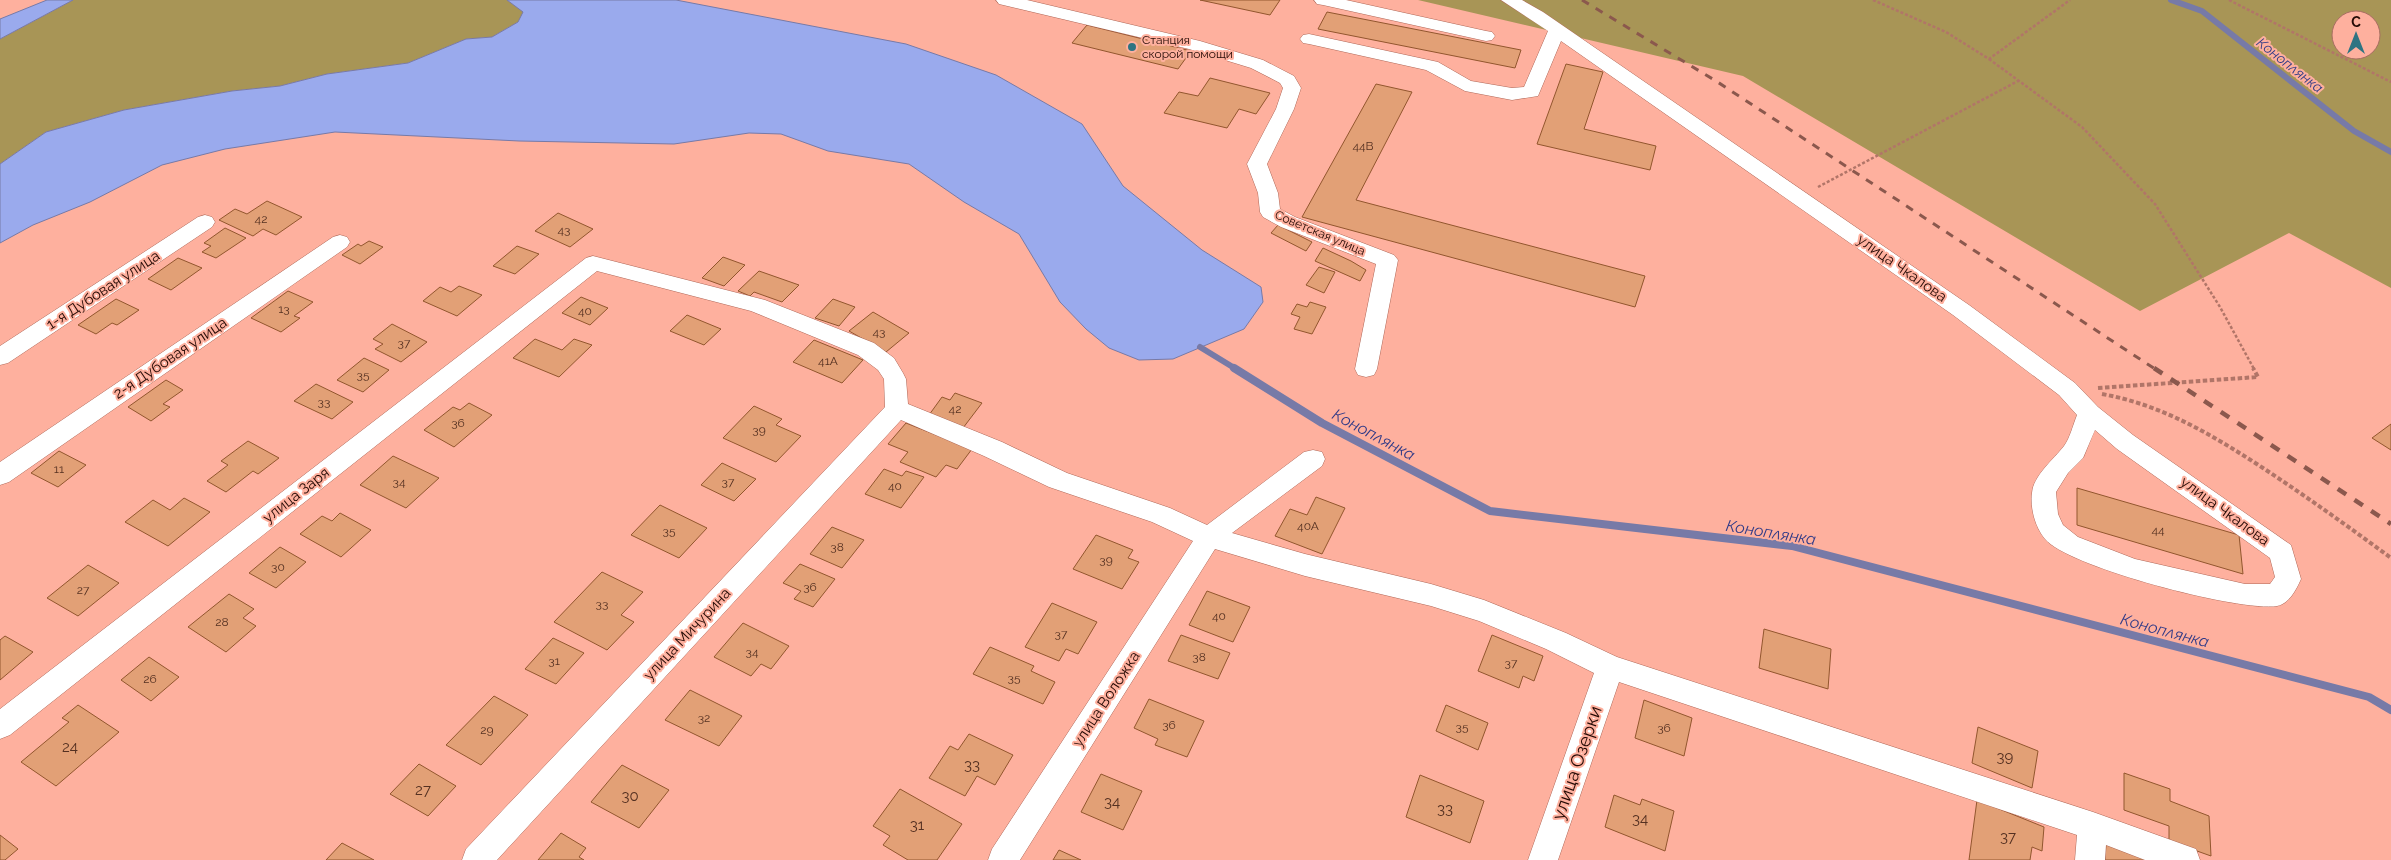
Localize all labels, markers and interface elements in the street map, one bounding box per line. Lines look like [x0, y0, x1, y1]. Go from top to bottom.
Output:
north arrow [2331, 10, 2381, 60]
text: С [2351, 14, 2361, 30]
place label: Станция скорой помощи [1142, 33, 1233, 61]
water label: Коноплянка [2254, 34, 2326, 96]
marker: Станция скорой помощи [1126, 41, 1138, 53]
house number: 44В [1352, 139, 1374, 153]
street label: Советская улица [1273, 208, 1367, 258]
house number: 42 [255, 212, 267, 226]
house number: 43 [558, 223, 570, 237]
street label: улица Чкалова [1854, 230, 1950, 306]
street label: 1-я Дубовая улица [43, 247, 163, 333]
house number: 13 [278, 302, 290, 316]
house number: 40 [578, 304, 592, 318]
street label: 2-я Дубовая улица [110, 313, 230, 403]
house number: 43 [873, 325, 885, 339]
house number: 37 [398, 336, 411, 350]
house number: 41А [818, 354, 838, 368]
house number: 35 [357, 368, 370, 382]
house number: 33 [318, 395, 330, 409]
house number: 42 [949, 402, 961, 416]
water label: Коноплянка [1329, 405, 1419, 464]
house number: 36 [451, 416, 465, 430]
house number: 39 [752, 423, 766, 437]
house number: 11 [54, 462, 64, 476]
street label: улица Заря [259, 463, 333, 527]
street label: улица Чкалова [2177, 473, 2273, 549]
house number: 34 [393, 475, 406, 489]
house number: 37 [722, 475, 735, 489]
house number: 40 [888, 479, 902, 493]
water label: Коноплянка [1725, 516, 1818, 549]
house number: 40А [1297, 519, 1319, 533]
house number: 44 [2151, 523, 2165, 537]
house number: 35 [663, 524, 676, 538]
house number: 38 [830, 540, 844, 554]
house number: 39 [1099, 553, 1113, 567]
house number: 30 [271, 560, 285, 574]
house number: 36 [803, 580, 817, 594]
house number: 27 [77, 583, 90, 597]
street label: улица Мичурина [640, 584, 734, 684]
house number: 33 [596, 597, 608, 611]
house number: 40 [1212, 609, 1226, 623]
water label: Коноплянка [2119, 610, 2212, 652]
house number: 28 [215, 615, 229, 629]
house number: 37 [1055, 627, 1068, 641]
house number: 34 [746, 645, 759, 659]
street label: улица Воложка [1068, 648, 1144, 750]
house number: 38 [1192, 650, 1206, 664]
house number: 31 [548, 654, 560, 668]
house number: 37 [1505, 656, 1518, 670]
house number: 35 [1008, 671, 1021, 685]
house number: 26 [143, 672, 157, 686]
street label: улица Озерки [1547, 703, 1606, 823]
house number: 32 [698, 711, 710, 725]
house number: 36 [1162, 718, 1176, 732]
house number: 35 [1456, 720, 1469, 734]
house number: 36 [1657, 721, 1671, 735]
house number: 29 [480, 723, 494, 737]
house number: 24 [62, 738, 78, 756]
house number: 39 [1997, 748, 2014, 766]
house number: 33 [964, 756, 980, 774]
house number: 27 [415, 781, 431, 799]
house number: 30 [621, 787, 639, 805]
house number: 34 [1104, 793, 1120, 811]
house number: 33 [1437, 800, 1453, 818]
house number: 34 [1632, 810, 1648, 828]
house number: 31 [910, 816, 925, 834]
house number: 37 [2000, 828, 2016, 846]

